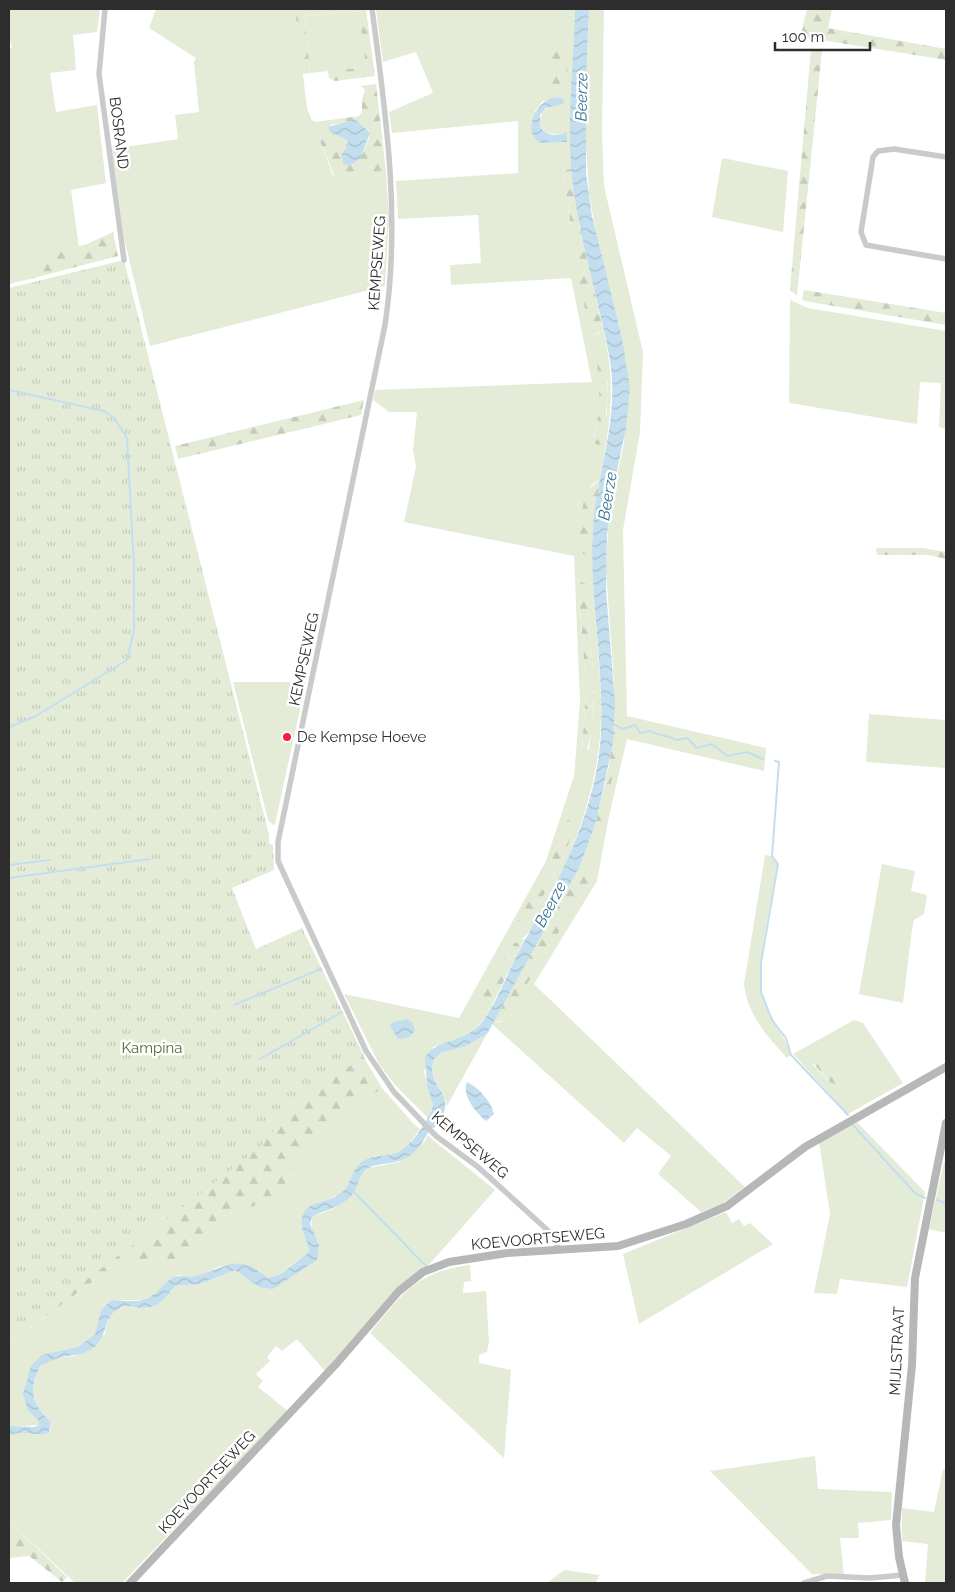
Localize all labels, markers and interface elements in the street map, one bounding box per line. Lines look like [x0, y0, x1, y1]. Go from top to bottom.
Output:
scale bar [775, 20, 870, 52]
text: 100 m [782, 28, 824, 46]
water label: Beerze [572, 72, 591, 122]
street label: BOSRAND [106, 96, 132, 170]
street label: KEMPSEWEG [365, 215, 389, 311]
water label: Beerze [594, 470, 621, 522]
street label: KEMPSEWEG [285, 611, 323, 707]
place label: De Kempse Hoeve [297, 728, 426, 746]
marker: De Kempse Hoeve [281, 731, 293, 743]
water label: Beerze [531, 878, 570, 930]
park label: Kampina [121, 1039, 183, 1057]
street label: KEMPSEWEG [428, 1108, 512, 1182]
street label: KOEVOORTSEWEG [470, 1224, 606, 1254]
street label: MIJLSTRAAT [886, 1306, 908, 1396]
street label: KOEVOORTSEWEG [155, 1427, 259, 1537]

